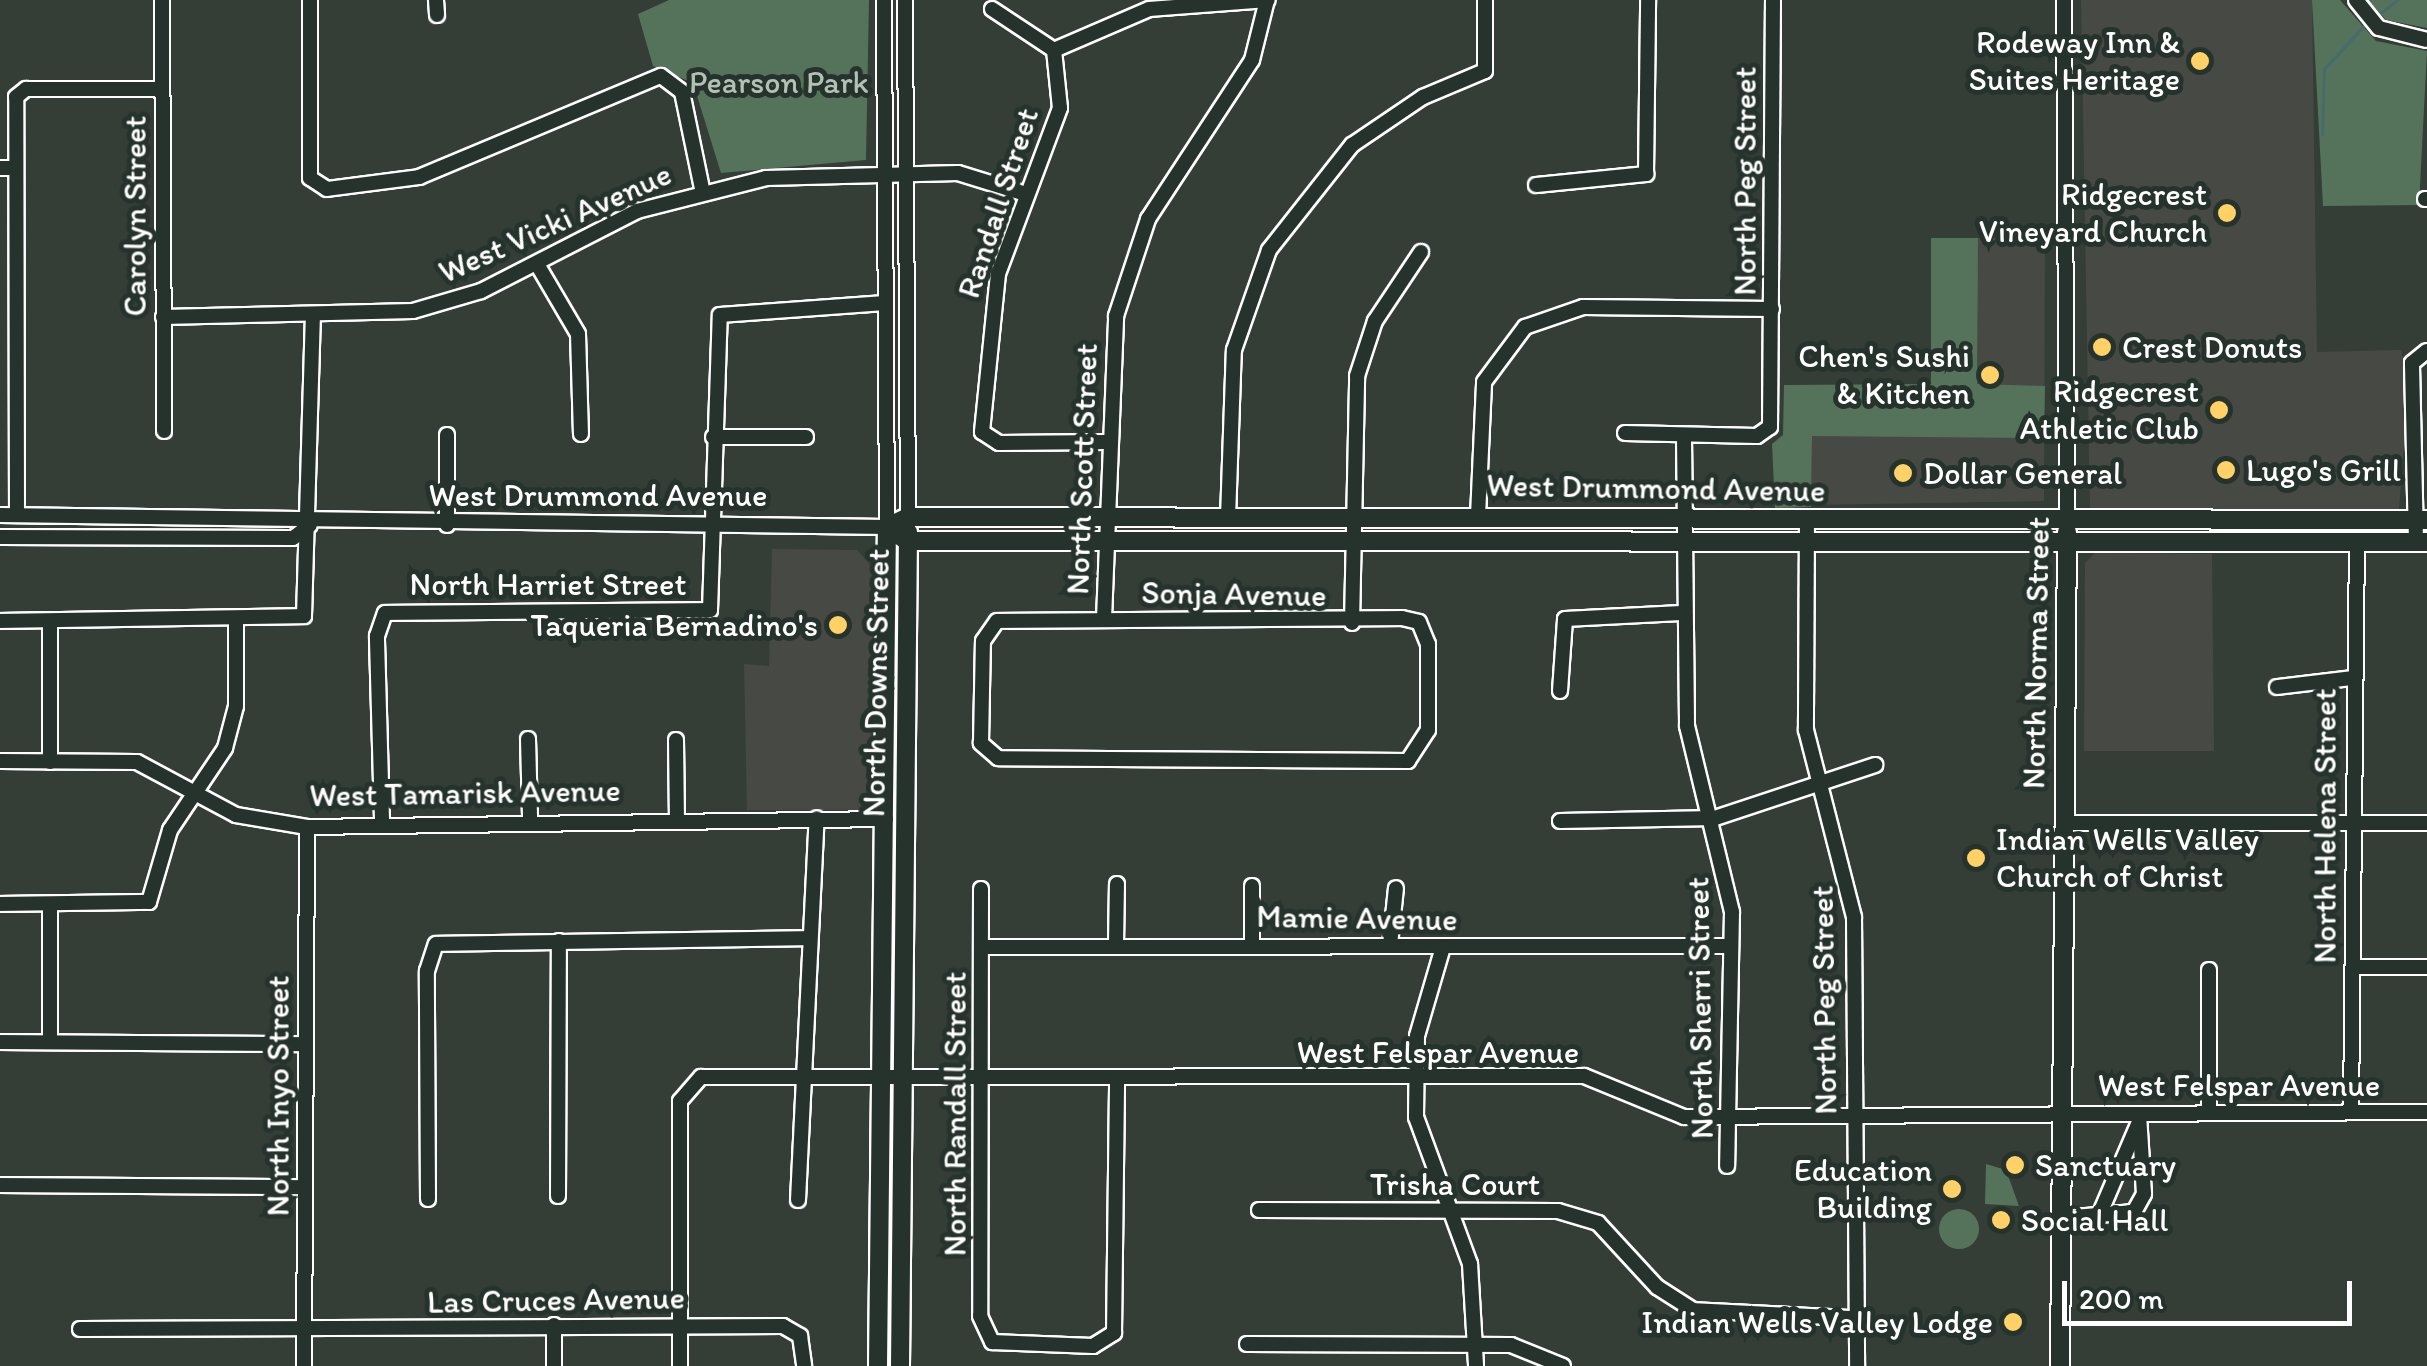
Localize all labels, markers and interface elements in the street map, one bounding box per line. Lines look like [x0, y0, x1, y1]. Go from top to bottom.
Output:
place label: Rodeway Inn & Suites Heritage [1969, 24, 2180, 99]
marker: Rodeway Inn & Suites Heritage [2189, 50, 2211, 72]
park label: Pearson Park [689, 63, 869, 101]
street label: North Peg Street [1726, 67, 1764, 295]
street label: Randall Street [949, 103, 1047, 303]
street label: Carolyn Street [116, 116, 154, 316]
street label: West Vicki Avenue [434, 155, 676, 291]
place label: Ridgecrest Vineyard Church [1978, 176, 2207, 251]
marker: Ridgecrest Vineyard Church [2216, 202, 2238, 224]
place label: Crest Donuts [2122, 328, 2303, 366]
marker: Crest Donuts [2091, 336, 2113, 358]
place label: Chen's Sushi & Kitchen [1798, 338, 1970, 413]
street label: North Scott Street [1058, 343, 1106, 595]
marker: Chen's Sushi & Kitchen [1979, 364, 2001, 386]
place label: Ridgecrest Athletic Club [2020, 373, 2199, 448]
marker: Ridgecrest Athletic Club [2208, 399, 2230, 421]
place label: Lugo's Grill [2246, 451, 2401, 489]
place label: Dollar General [1923, 454, 2123, 492]
marker: Lugo's Grill [2215, 459, 2237, 481]
marker: Dollar General [1892, 462, 1914, 484]
street label: West Drummond Avenue [1487, 466, 1825, 510]
street label: West Drummond Avenue [429, 476, 767, 514]
street label: North Norma Street [2014, 517, 2058, 789]
street label: North Downs Street [854, 548, 898, 818]
street label: North Harriet Street [409, 565, 687, 603]
street label: Sonja Avenue [1142, 573, 1326, 615]
place label: Taqueria Bernadino's [533, 606, 818, 644]
marker: Taqueria Bernadino's [827, 614, 849, 636]
street label: North Helena Street [2306, 689, 2344, 963]
street label: West Tamarisk Avenue [311, 771, 619, 815]
place label: Indian Wells Valley Church of Christ [1996, 821, 2256, 896]
marker: Indian Wells Valley Church of Christ [1965, 847, 1987, 869]
street label: North Sherri Street [1679, 877, 1721, 1139]
street label: North Peg Street [1803, 886, 1845, 1114]
street label: Mamie Avenue [1257, 897, 1457, 939]
street label: North Randall Street [936, 972, 974, 1256]
street label: North Inyo Street [259, 976, 297, 1216]
street label: West Felspar Avenue [1297, 1033, 1579, 1071]
street label: West Felspar Avenue [2098, 1066, 2380, 1104]
place label: Sanctuary [2035, 1146, 2176, 1184]
place label: Education Building [1794, 1152, 1932, 1227]
marker: Sanctuary [2004, 1154, 2026, 1176]
street label: Trisha Court [1370, 1165, 1540, 1203]
marker: Education Building [1941, 1178, 1963, 1200]
place label: Social Hall [2021, 1201, 2168, 1239]
marker: Social Hall [1990, 1209, 2012, 1231]
scale bar [2067, 1261, 2357, 1323]
street label: Las Cruces Avenue [427, 1279, 685, 1321]
text: 200 m [2079, 1280, 2164, 1317]
place label: Indian Wells Valley Lodge [1644, 1303, 1993, 1341]
marker: Indian Wells Valley Lodge [2002, 1311, 2024, 1333]

